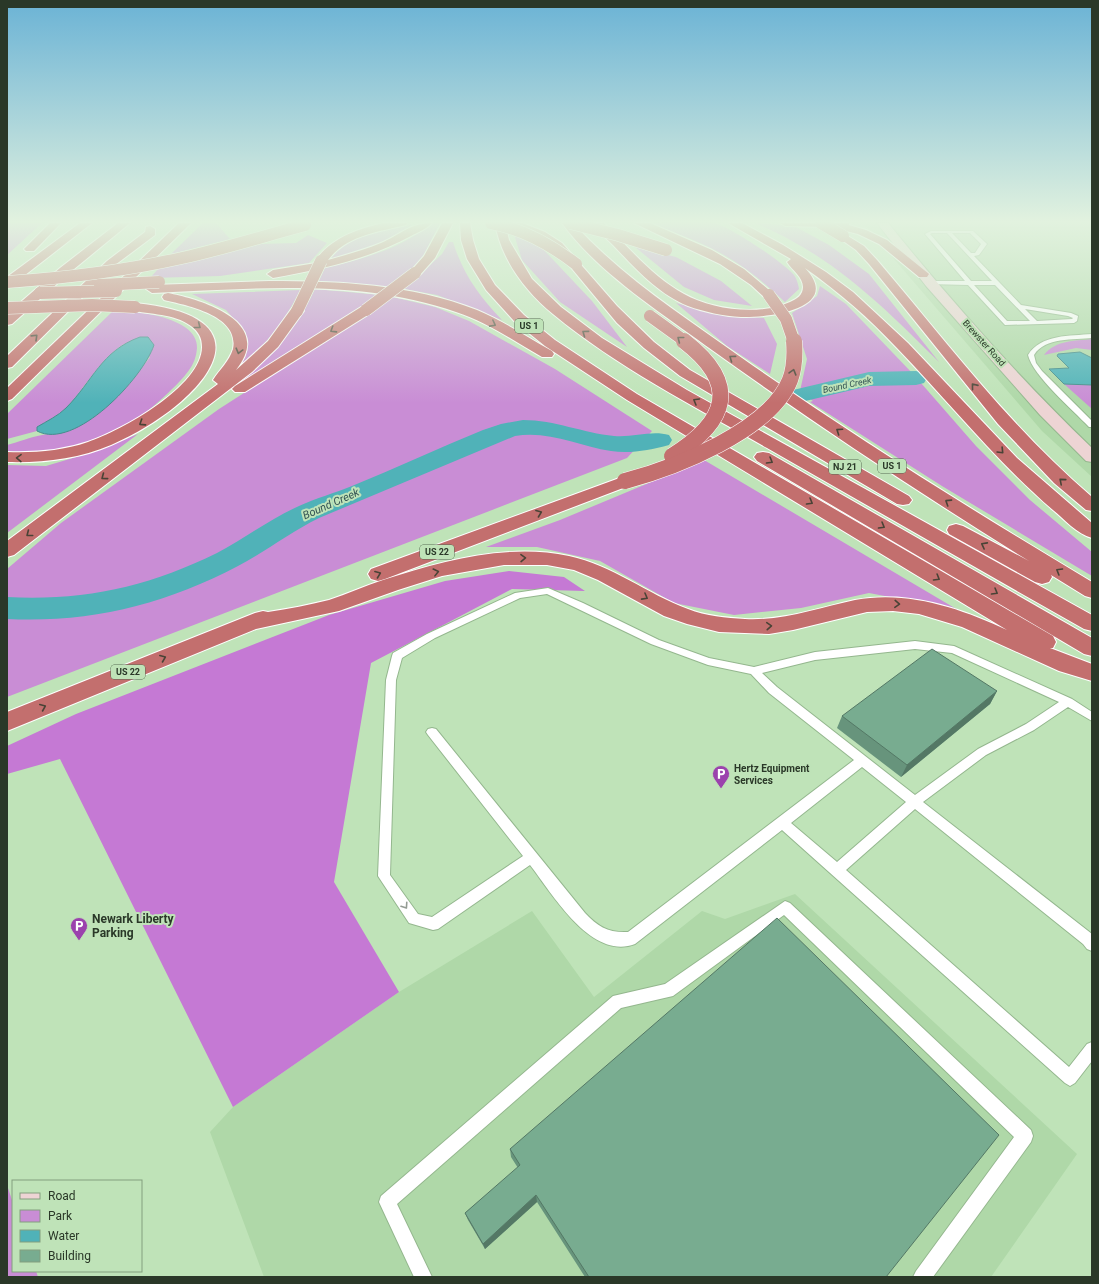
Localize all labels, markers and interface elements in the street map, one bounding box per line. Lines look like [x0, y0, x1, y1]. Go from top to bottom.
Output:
street label: Brewster Road [961, 318, 1007, 368]
one-way arrow [489, 319, 496, 327]
road number: US 1 [515, 319, 543, 333]
one-way arrow [193, 322, 200, 329]
one-way arrow [330, 326, 337, 333]
one-way arrow [582, 330, 589, 338]
one-way arrow [30, 334, 38, 341]
one-way arrow [678, 337, 685, 344]
one-way arrow [235, 348, 243, 355]
one-way arrow [729, 355, 736, 363]
one-way arrow [788, 369, 797, 376]
water label: Bound Creek [822, 375, 873, 395]
one-way arrow [971, 383, 978, 390]
one-way arrow [693, 398, 700, 405]
one-way arrow [140, 418, 147, 425]
one-way arrow [836, 428, 843, 436]
one-way arrow [996, 446, 1003, 454]
one-way arrow [16, 454, 22, 462]
one-way arrow [766, 456, 773, 463]
road number: US 1 [878, 459, 906, 473]
road number: NJ 21 [829, 460, 861, 474]
one-way arrow [101, 472, 108, 480]
one-way arrow [1059, 478, 1067, 485]
water label: Bound Creek [301, 486, 362, 522]
one-way arrow [806, 498, 813, 505]
one-way arrow [945, 499, 952, 507]
one-way arrow [535, 510, 542, 518]
one-way arrow [878, 522, 885, 529]
one-way arrow [26, 529, 33, 536]
one-way arrow [981, 543, 988, 550]
road number: US 22 [420, 545, 454, 559]
one-way arrow [520, 554, 526, 562]
one-way arrow [432, 568, 439, 576]
one-way arrow [1056, 568, 1063, 576]
one-way arrow [374, 571, 381, 579]
one-way arrow [933, 573, 940, 580]
one-way arrow [991, 587, 998, 594]
one-way arrow [641, 592, 648, 600]
one-way arrow [894, 600, 900, 609]
one-way arrow [766, 622, 772, 631]
one-way arrow [160, 654, 167, 662]
road number: US 22 [111, 665, 145, 679]
one-way arrow [38, 704, 46, 712]
place label: Hertz Equipment Services [734, 763, 810, 786]
parking icon: Hertz Equipment Services [711, 764, 731, 789]
one-way arrow [400, 901, 407, 908]
place label: Newark Liberty Parking [92, 912, 175, 940]
parking icon: Newark Liberty Parking [69, 916, 89, 941]
legend [12, 1180, 142, 1272]
text: Road [48, 1189, 76, 1203]
text: Park [48, 1209, 73, 1223]
text: Water [48, 1229, 79, 1243]
text: Building [48, 1249, 91, 1263]

